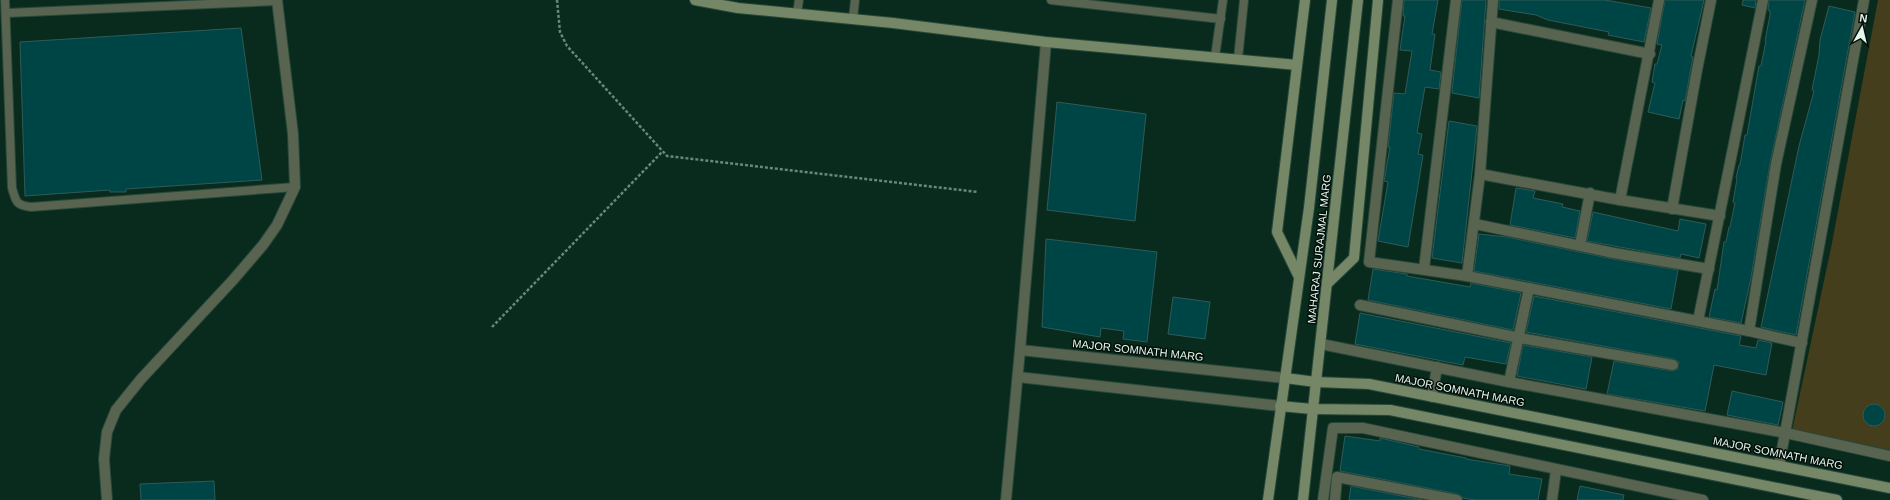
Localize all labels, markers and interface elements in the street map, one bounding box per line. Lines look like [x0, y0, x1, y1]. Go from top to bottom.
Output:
north arrow [1842, 8, 1882, 48]
text: N [1859, 12, 1868, 25]
street label: MAHARAJ SURAJMAL MARG [1305, 174, 1333, 324]
street label: MAJOR SOMNATH MARG [1072, 337, 1204, 363]
street label: MAJOR SOMNATH MARG [1394, 372, 1526, 408]
street label: MAJOR SOMNATH MARG [1712, 435, 1844, 471]

